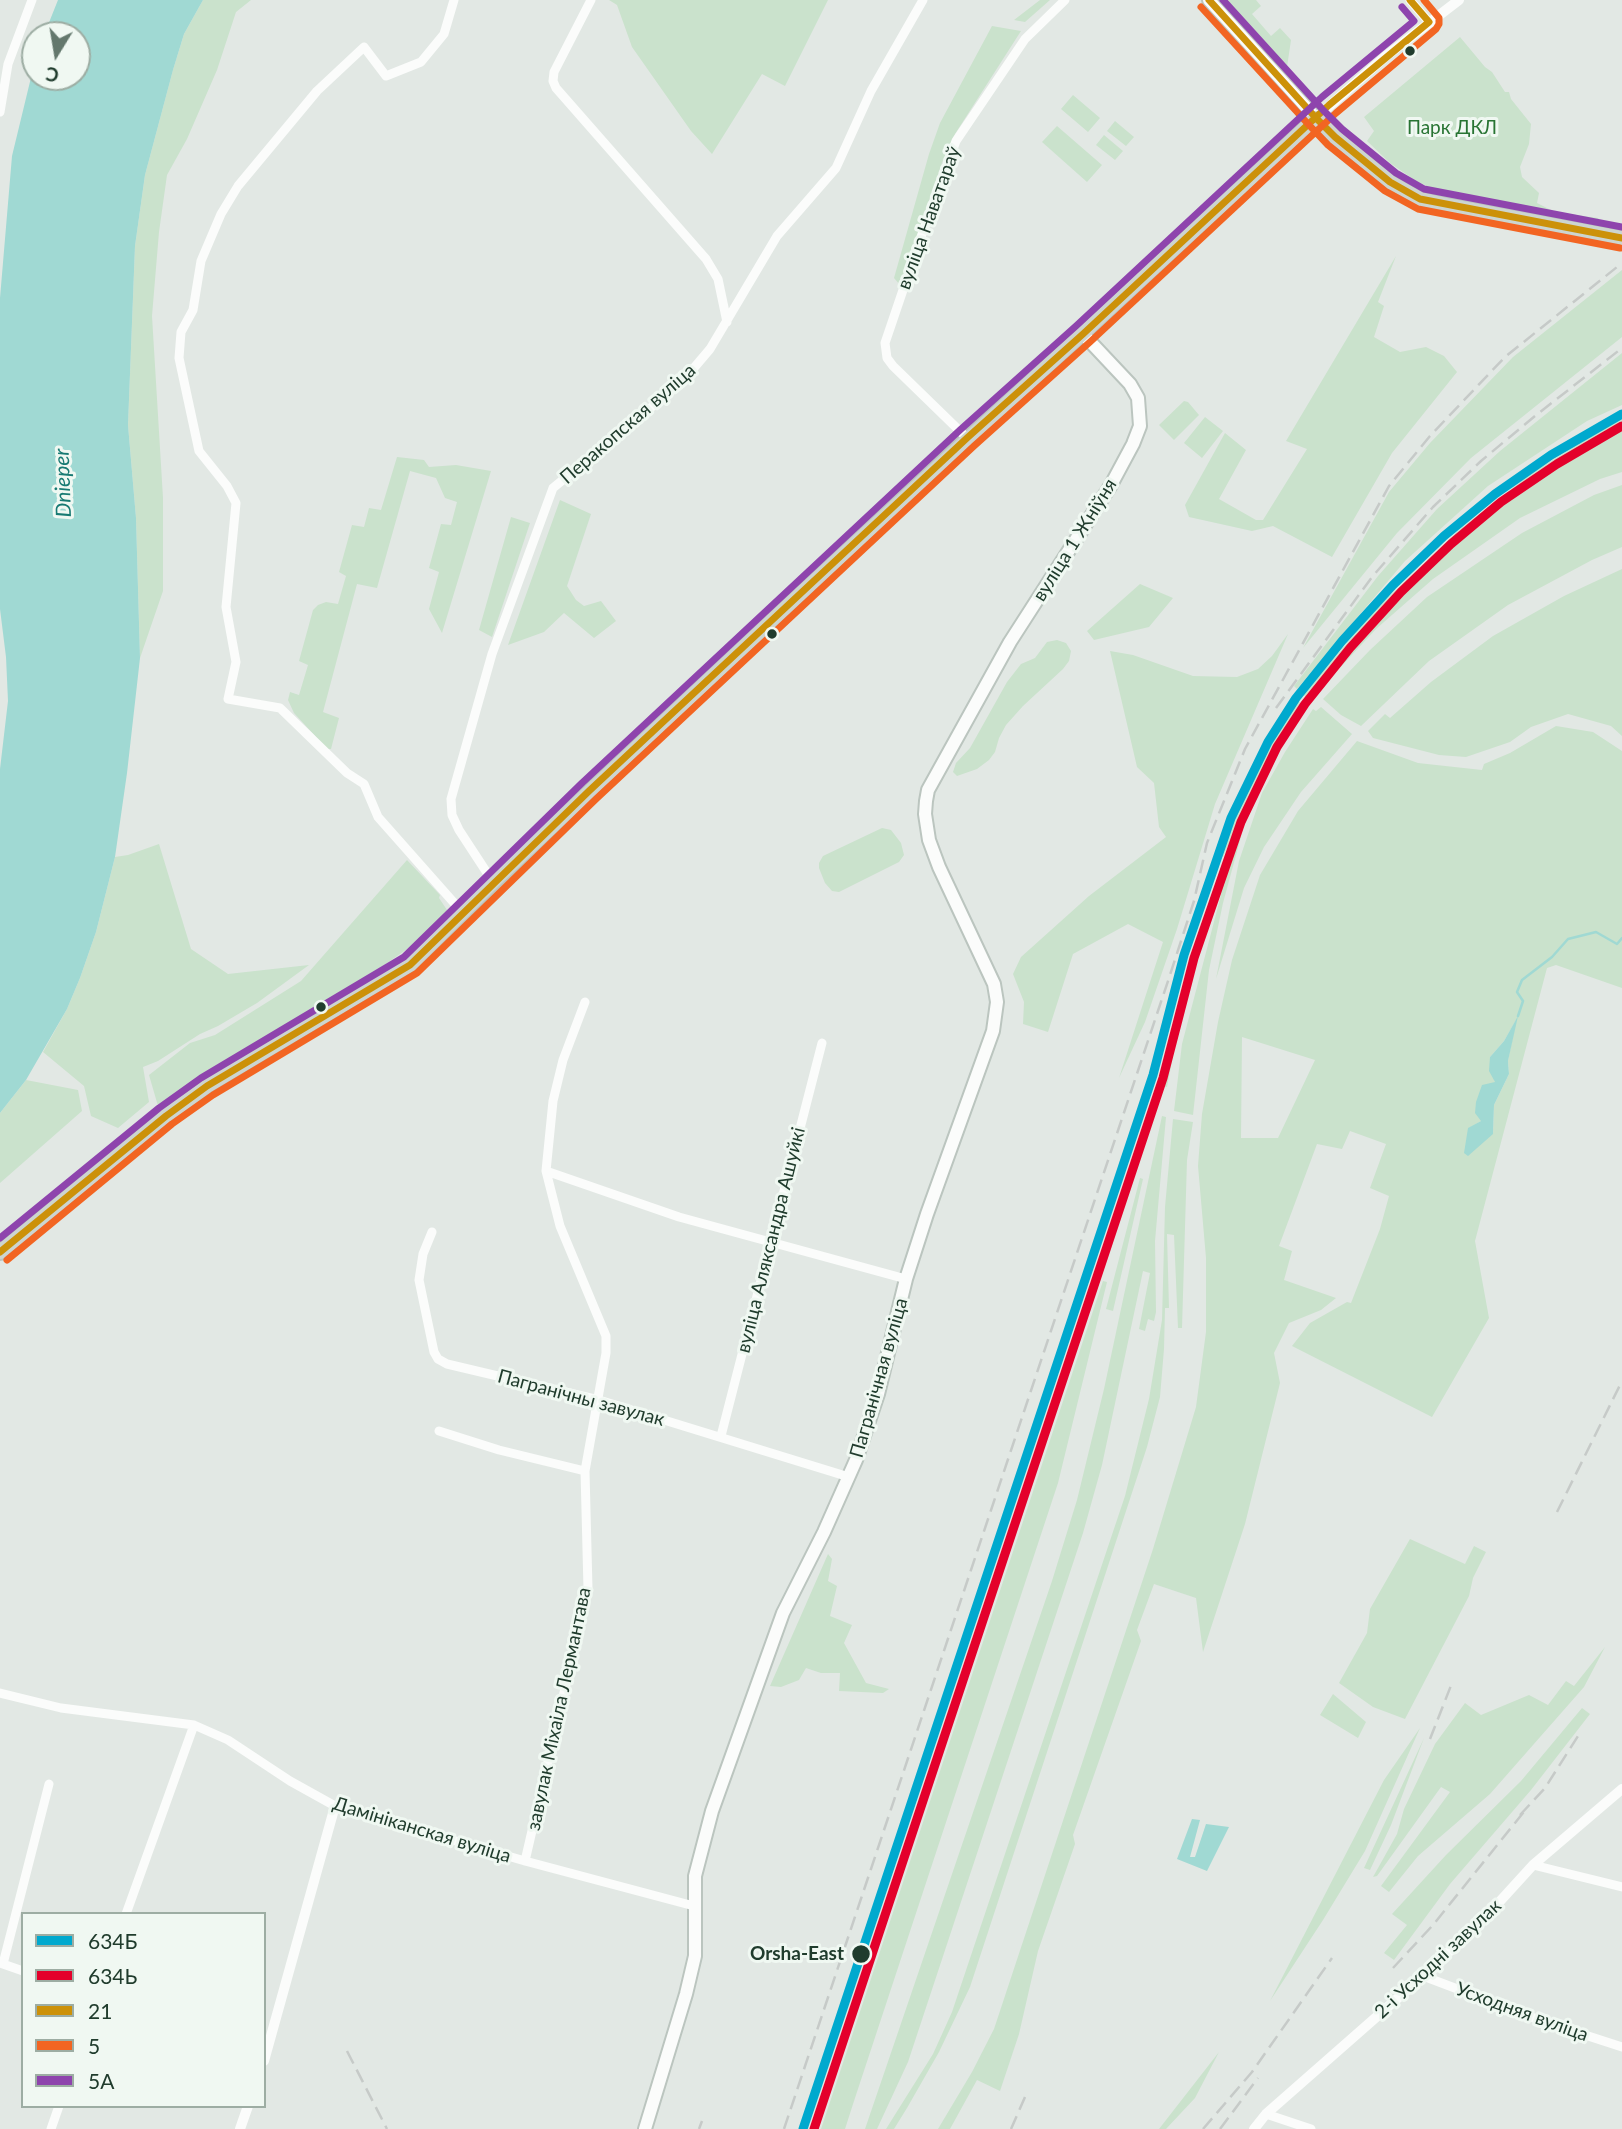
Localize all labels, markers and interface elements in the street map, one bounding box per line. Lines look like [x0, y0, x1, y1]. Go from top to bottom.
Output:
north arrow [21, 21, 91, 91]
unlabelled marker [1403, 44, 1417, 58]
text: С [44, 63, 61, 88]
park label: Парк ДКЛ [1407, 117, 1497, 139]
street label: вуліца Наватараў [893, 143, 965, 293]
street label: Перакопская вуліца [556, 359, 700, 489]
water label: Dnieper [49, 448, 77, 518]
street label: вуліца 1 Жніўня [1028, 475, 1122, 605]
unlabelled marker [765, 627, 779, 641]
unlabelled marker [314, 1000, 328, 1014]
street label: вуліца Аляксандра Ашуйкі [732, 1125, 810, 1355]
street label: Пагранічная вуліца [845, 1295, 913, 1461]
street label: Пагранічны завулак [495, 1365, 667, 1431]
street label: завулак Міхаіла Лермантава [522, 1585, 596, 1833]
street label: Дамініканская вуліца [330, 1792, 514, 1868]
street label: 2-і Усходні завулак [1370, 1895, 1506, 2023]
legend [21, 1912, 266, 2108]
text: 634Б [88, 1928, 138, 1953]
place label: Orsha-East [750, 1943, 844, 1965]
marker: Orsha-East [850, 1943, 872, 1965]
text: 634Ь [88, 1963, 137, 1988]
street label: Усходняя вуліца [1453, 1977, 1591, 2047]
text: 21 [88, 1998, 112, 2023]
text: 5 [88, 2033, 100, 2058]
text: 5А [88, 2068, 114, 2093]

